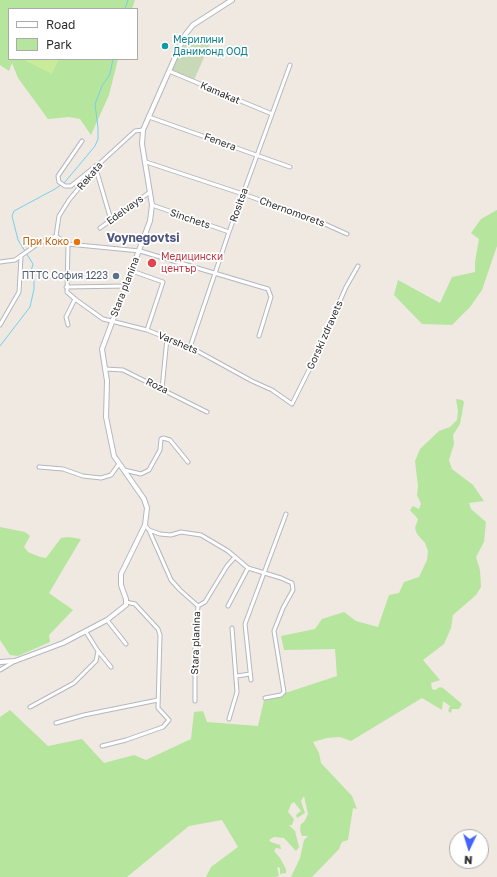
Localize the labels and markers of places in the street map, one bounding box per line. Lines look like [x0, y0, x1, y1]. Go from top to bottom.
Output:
place label: Мерилини Данимонд ООД [173, 34, 248, 58]
marker: Мерилини Данимонд ООД [160, 41, 170, 51]
place label: При Коко [22, 236, 69, 248]
marker: При Коко [72, 237, 82, 247]
place label: Медицински център [161, 251, 223, 274]
marker: Медицински център [146, 257, 158, 269]
place label: ПТТС София 1223 [22, 270, 108, 282]
marker: ПТТС София 1223 [111, 271, 121, 281]

